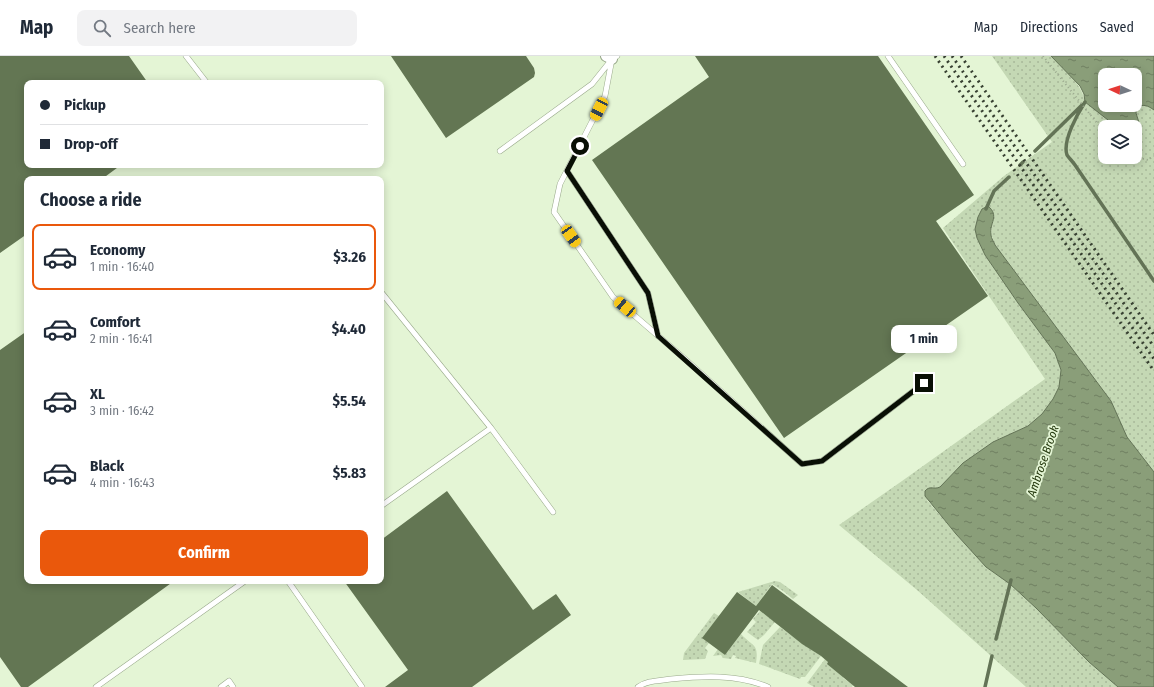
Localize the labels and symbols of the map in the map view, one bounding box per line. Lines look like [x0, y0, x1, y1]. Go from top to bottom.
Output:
north arrow [1098, 68, 1142, 112]
car [588, 96, 610, 122]
route start [571, 137, 589, 155]
car [559, 223, 583, 249]
car [612, 295, 638, 319]
callout: 1 min [891, 325, 957, 353]
route end [915, 374, 933, 392]
water label: Ambrose Brook [1024, 424, 1062, 499]

